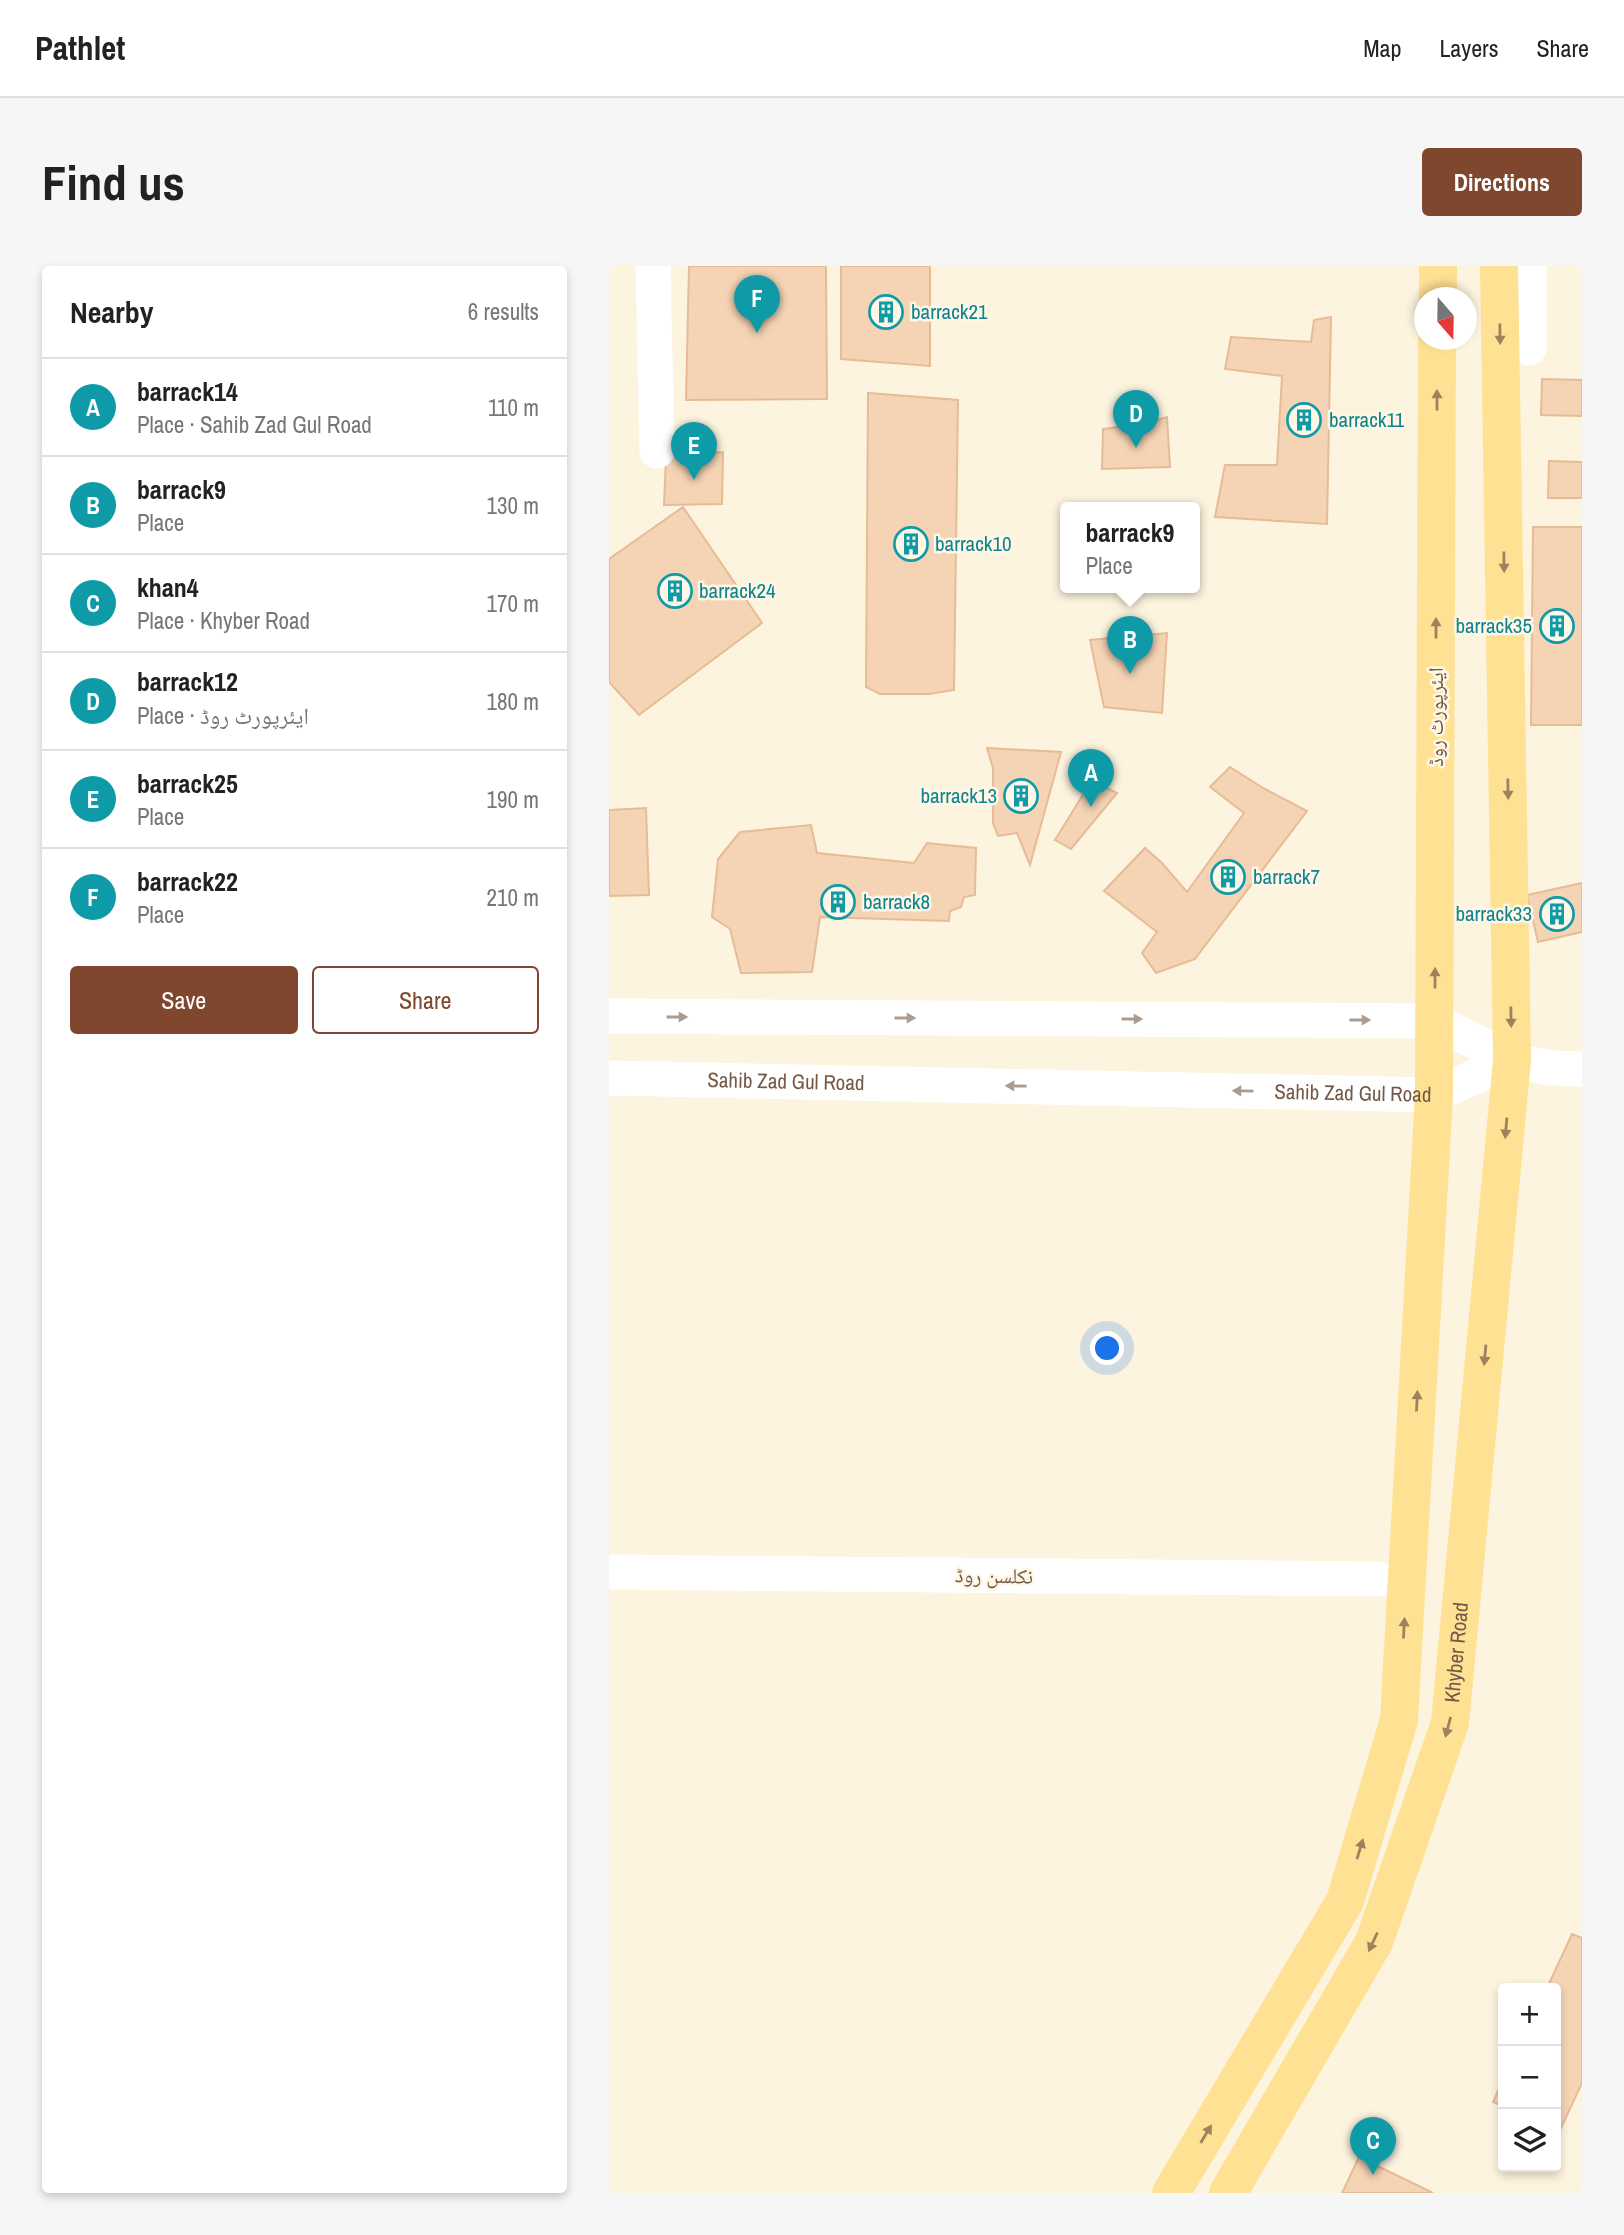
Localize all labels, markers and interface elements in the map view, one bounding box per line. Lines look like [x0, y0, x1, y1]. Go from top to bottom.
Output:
text: Pathlet [35, 26, 125, 70]
text: Map [1363, 32, 1401, 64]
text: Layers [1439, 32, 1498, 64]
text: Share [1536, 32, 1589, 64]
button: Directions [1422, 148, 1582, 216]
text: Find us [42, 149, 185, 215]
pin: F [734, 275, 780, 333]
north arrow [1414, 287, 1477, 350]
text: Nearby [70, 292, 153, 332]
building icon: barrack21 [867, 293, 905, 331]
text: 6 results [468, 296, 539, 327]
place label: barrack21 [911, 297, 988, 326]
one-way arrow [1494, 323, 1506, 345]
text: barrack14 [137, 374, 238, 409]
one-way arrow [1431, 389, 1443, 411]
pin: D [1113, 390, 1159, 448]
text: A [86, 392, 100, 423]
text: 110 m [488, 392, 539, 423]
building icon: barrack11 [1285, 401, 1323, 439]
place label: barrack11 [1329, 405, 1405, 434]
text: Place · Sahib Zad Gul Road [137, 409, 372, 440]
pin: E [671, 422, 717, 480]
text: barrack9 [137, 472, 226, 507]
text: B [86, 490, 100, 521]
text: 130 m [487, 490, 539, 521]
popup [1060, 502, 1200, 593]
text: Place [137, 507, 184, 538]
text: barrack9 [1086, 515, 1174, 550]
building icon: barrack10 [892, 525, 930, 563]
place label: barrack10 [935, 529, 1012, 558]
text: Place [1086, 550, 1133, 581]
one-way arrow [1498, 551, 1510, 573]
text: khan4 [137, 570, 199, 605]
building icon: barrack24 [656, 572, 694, 610]
place label: barrack24 [699, 576, 776, 605]
text: C [86, 588, 100, 619]
text: 170 m [487, 588, 539, 619]
text: Place · Khyber Road [137, 605, 310, 636]
building icon: barrack35 [1538, 607, 1576, 645]
place label: barrack35 [1455, 611, 1532, 640]
pin: B [1107, 616, 1153, 674]
one-way arrow [1430, 616, 1442, 638]
text: barrack12 [137, 664, 238, 699]
street label: ایئرپورٹ روڈ [1421, 667, 1450, 767]
text: D [86, 686, 100, 717]
text: 180 m [487, 686, 539, 717]
text: Place · ایئرپورٹ روڈ [137, 700, 309, 731]
pin: A [1068, 749, 1114, 807]
text: barrack25 [137, 766, 238, 801]
building icon: barrack13 [1002, 777, 1040, 815]
one-way arrow [1502, 778, 1513, 800]
place label: barrack13 [920, 781, 997, 810]
text: E [87, 784, 99, 815]
text: 190 m [487, 784, 539, 815]
text: Place [137, 801, 184, 832]
building icon: barrack7 [1209, 858, 1247, 896]
place label: barrack7 [1253, 862, 1320, 891]
text: barrack22 [137, 864, 238, 899]
text: F [87, 882, 99, 913]
text: 210 m [487, 882, 539, 913]
building icon: barrack8 [819, 883, 857, 921]
place label: barrack8 [863, 887, 930, 916]
building icon: barrack33 [1538, 895, 1576, 933]
text: Place [137, 899, 184, 930]
place label: barrack33 [1455, 899, 1532, 928]
button: Save [70, 966, 298, 1034]
button: Share [312, 966, 539, 1034]
one-way arrow [1429, 966, 1441, 988]
one-way arrow [1506, 1006, 1517, 1028]
one-way arrow [666, 1011, 688, 1023]
one-way arrow [894, 1012, 916, 1024]
one-way arrow [1121, 1013, 1143, 1025]
one-way arrow [1349, 1015, 1371, 1026]
street label: Sahib Zad Gul Road [707, 1065, 865, 1097]
street label: Sahib Zad Gul Road [1274, 1077, 1432, 1109]
one-way arrow [1005, 1080, 1027, 1092]
one-way arrow [1232, 1085, 1254, 1097]
one-way arrow [1500, 1118, 1511, 1140]
your location [1090, 1331, 1124, 1365]
one-way arrow [1479, 1344, 1490, 1366]
one-way arrow [1412, 1389, 1423, 1411]
street label: نکلسن روڈ [955, 1560, 1033, 1591]
street label: Khyber Road [1437, 1601, 1475, 1704]
one-way arrow [1399, 1616, 1410, 1638]
one-way arrow [1442, 1717, 1453, 1739]
one-way arrow [1356, 1839, 1366, 1860]
one-way arrow [1367, 1932, 1379, 1952]
map controls [1498, 1983, 1561, 2172]
button: + [1498, 1983, 1561, 2046]
button: − [1498, 2046, 1561, 2109]
button: layers [1498, 2109, 1561, 2172]
pin: C [1350, 2117, 1396, 2175]
one-way arrow [1200, 2125, 1212, 2144]

